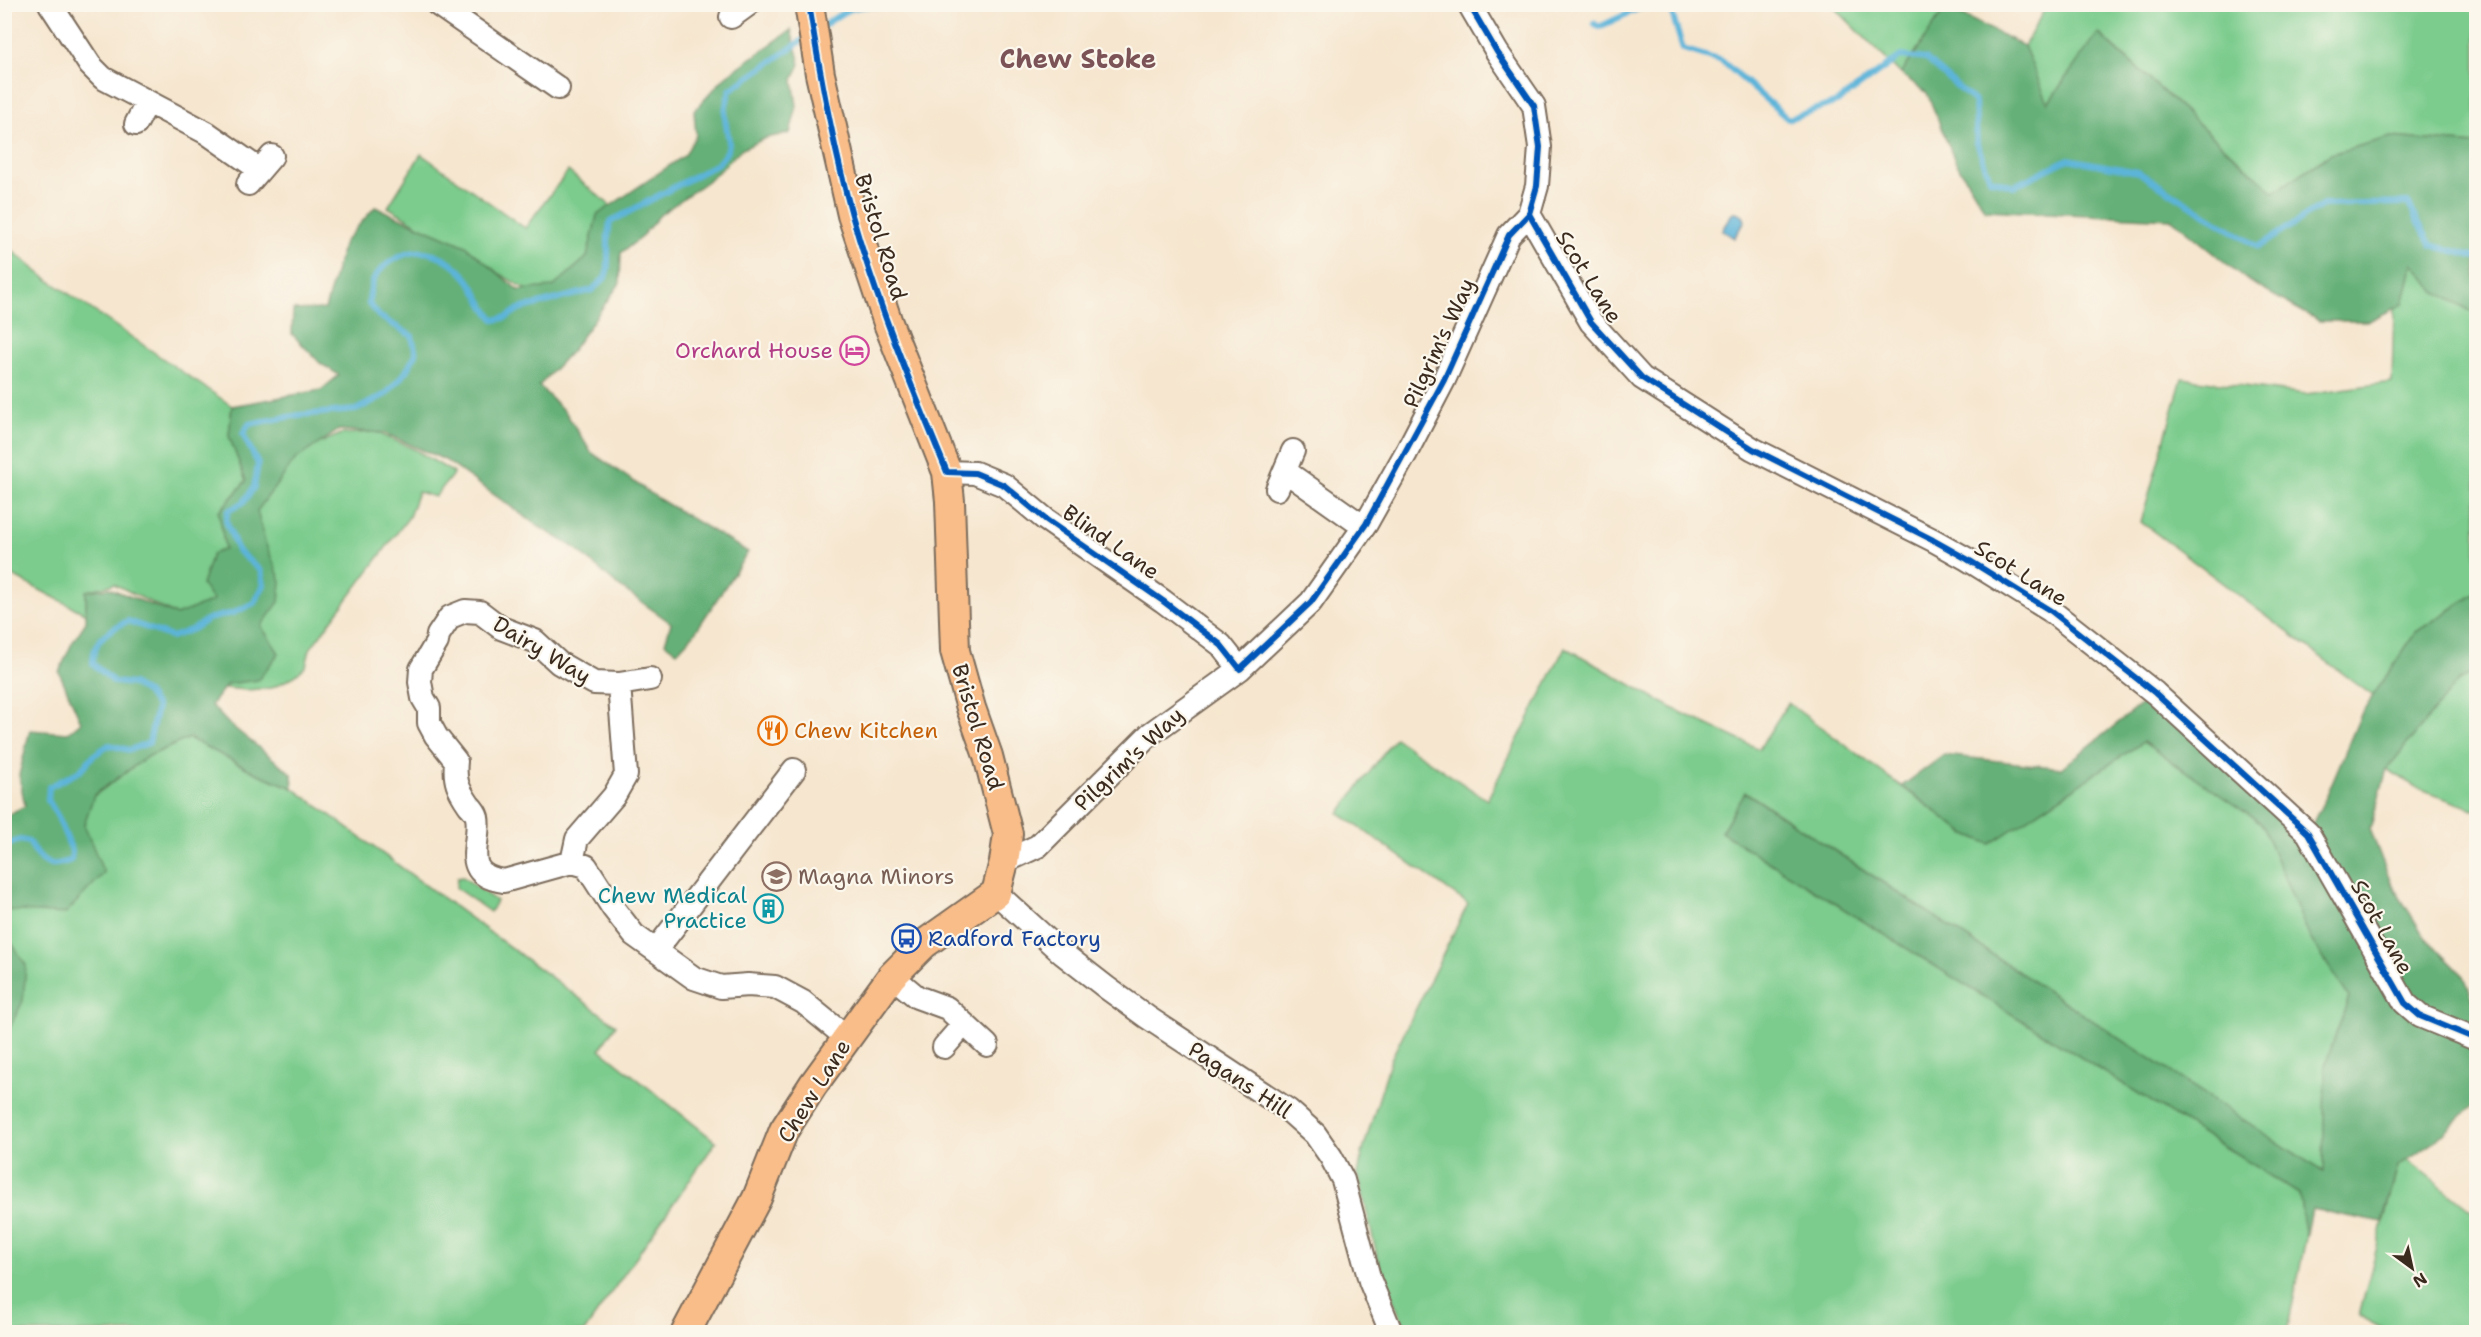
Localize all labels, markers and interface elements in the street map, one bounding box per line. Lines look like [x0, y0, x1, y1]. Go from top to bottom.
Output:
district label: Chew Stoke [1000, 41, 1156, 76]
street label: Bristol Road [848, 170, 914, 304]
street label: Scot Lane [1549, 225, 1629, 329]
street label: Pilgrim's Way [1396, 273, 1482, 413]
hotel icon: Orchard House [838, 334, 870, 366]
place label: Orchard House [675, 336, 833, 365]
street label: Blind Lane [1057, 498, 1165, 586]
street label: Scot Lane [1969, 533, 2073, 613]
street label: Dairy Way [488, 609, 596, 691]
street label: Bristol Road [945, 660, 1011, 794]
street label: Pilgrim's Way [1068, 701, 1190, 817]
restaurant icon: Chew Kitchen [757, 714, 789, 746]
place label: Chew Kitchen [794, 716, 938, 745]
school or university icon: Magna Minors [761, 860, 793, 892]
place label: Magna Minors [798, 862, 954, 891]
street label: Scot Lane [2344, 874, 2420, 980]
place label: Chew Medical Practice [598, 881, 747, 935]
building icon: Chew Medical Practice [752, 892, 784, 924]
bus stop icon: Radford Factory [891, 922, 923, 954]
place label: Radford Factory [928, 924, 1101, 953]
street label: Chew Lane [771, 1034, 857, 1148]
street label: Pagans Hill [1183, 1035, 1298, 1126]
north arrow [2382, 1238, 2442, 1298]
text: N [2409, 1268, 2431, 1292]

